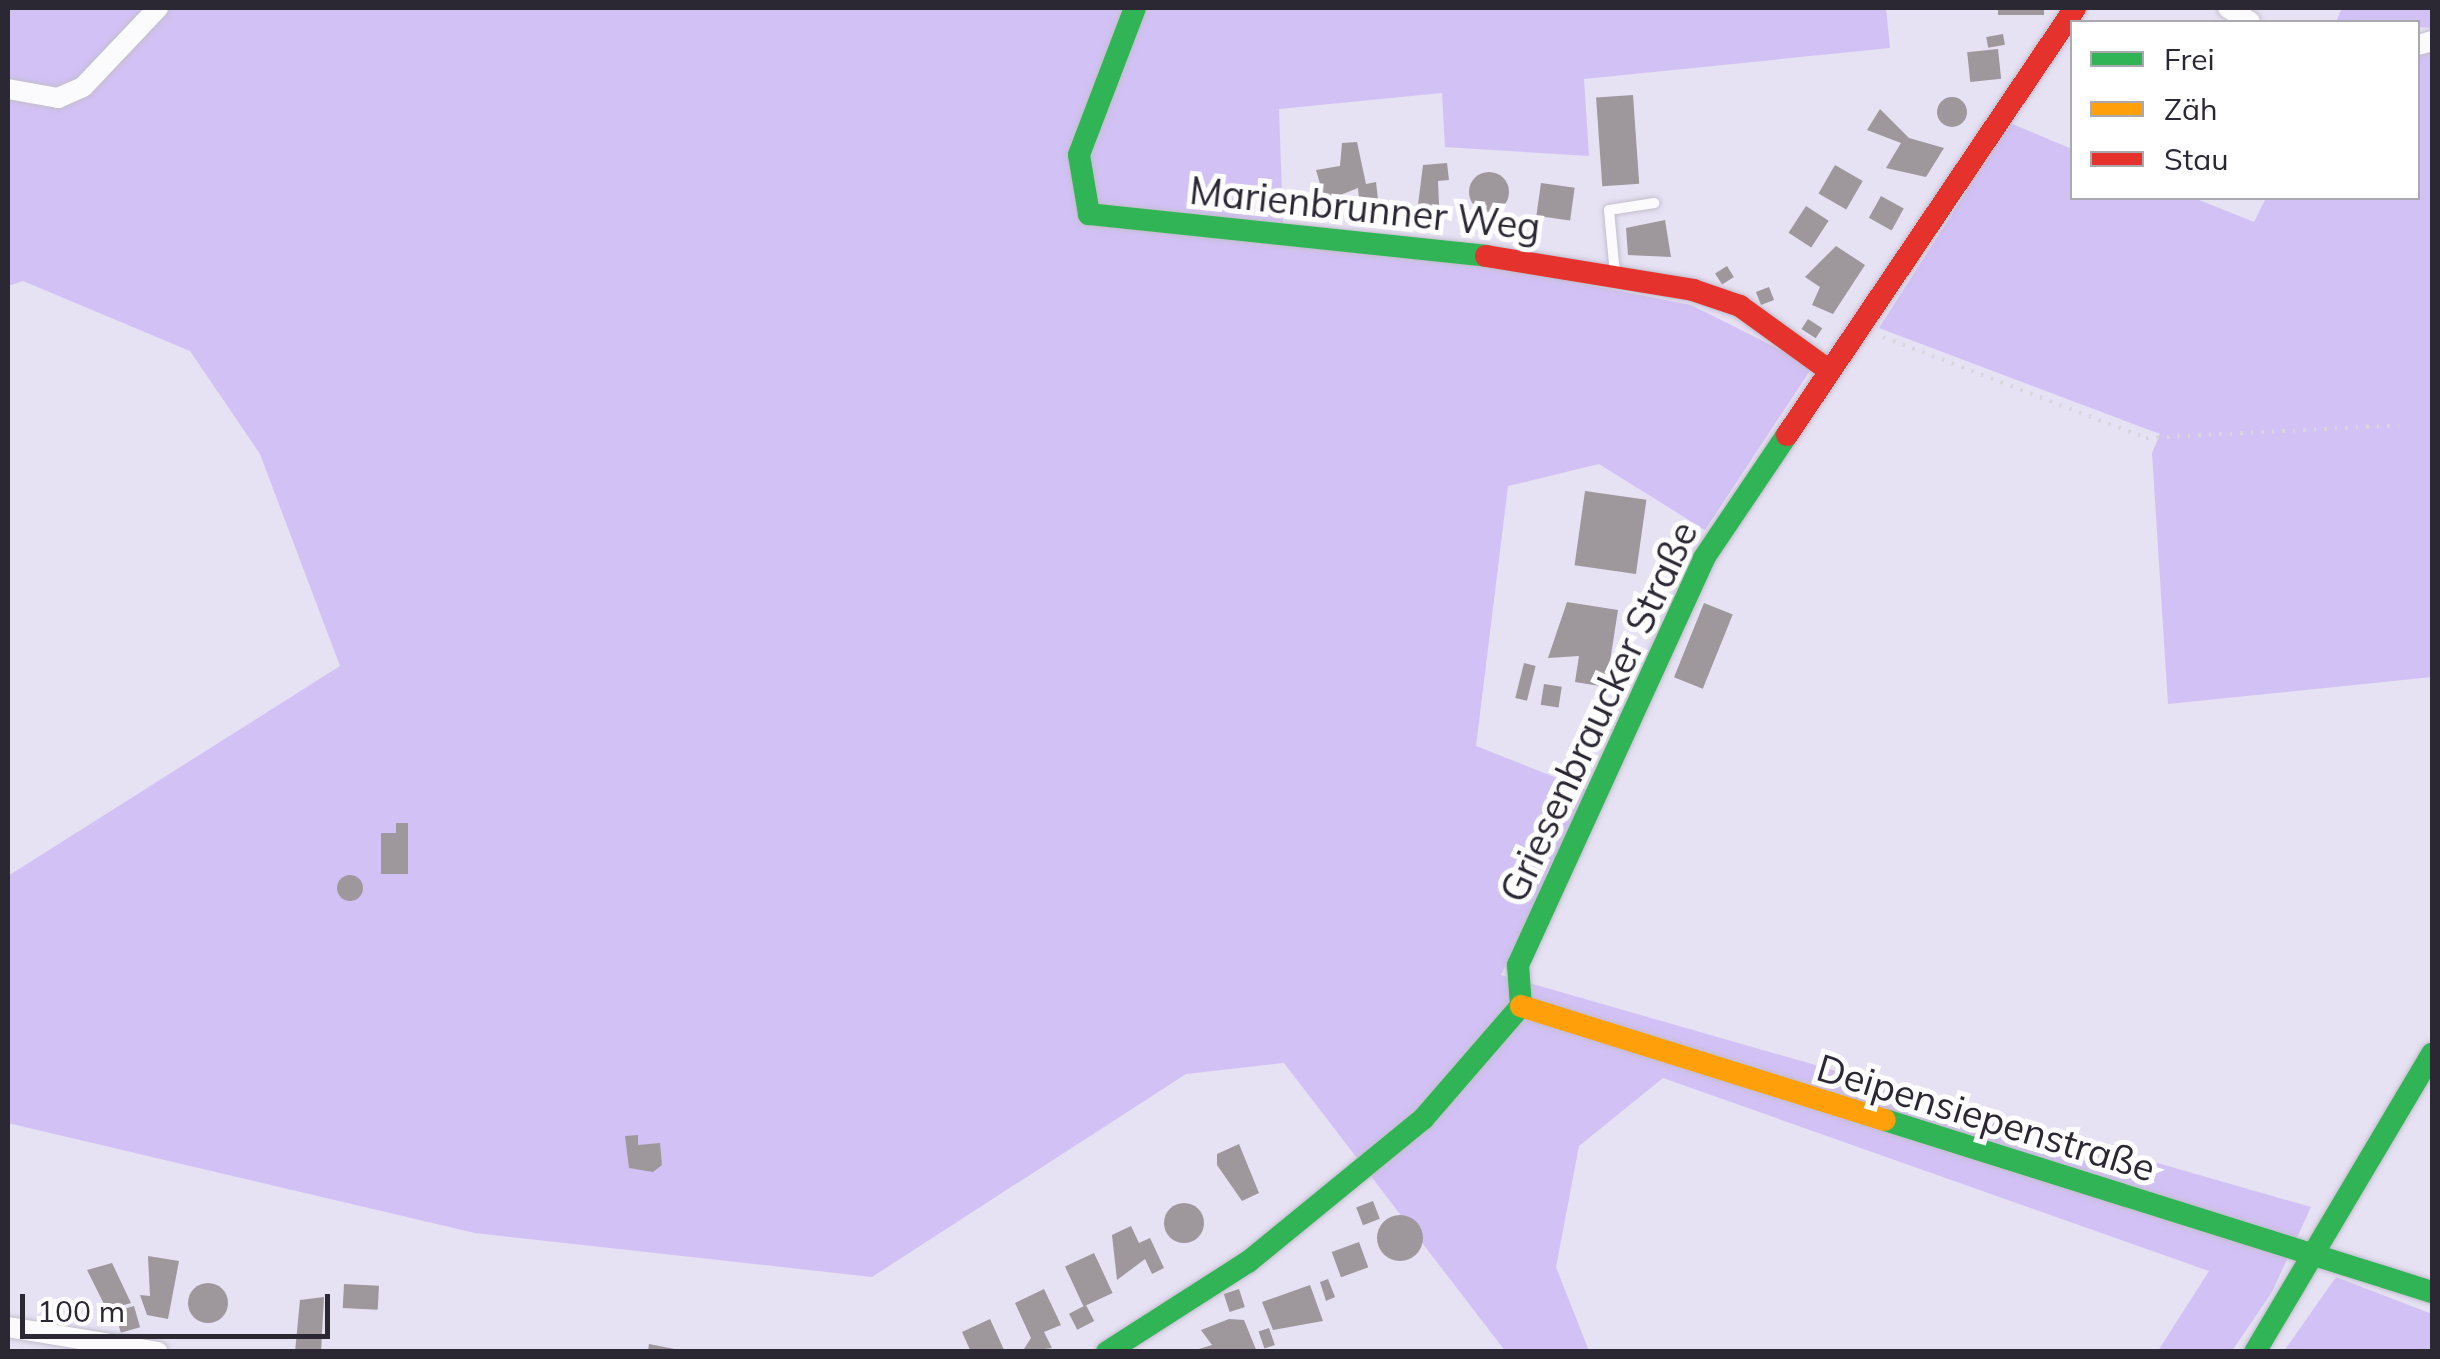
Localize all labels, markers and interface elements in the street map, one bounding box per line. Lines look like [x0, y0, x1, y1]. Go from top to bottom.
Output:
legend [2070, 20, 2420, 200]
text: Frei [2164, 40, 2215, 78]
text: Zäh [2164, 90, 2217, 128]
text: Stau [2164, 140, 2228, 178]
street label: Marienbrunner Weg [1187, 168, 1543, 250]
street label: Griesenbraucker Straße [1491, 515, 1707, 909]
street label: Deipensiepenstraße [1811, 1045, 2161, 1191]
scale bar [25, 1274, 335, 1336]
text: 100 m [37, 1292, 125, 1330]

